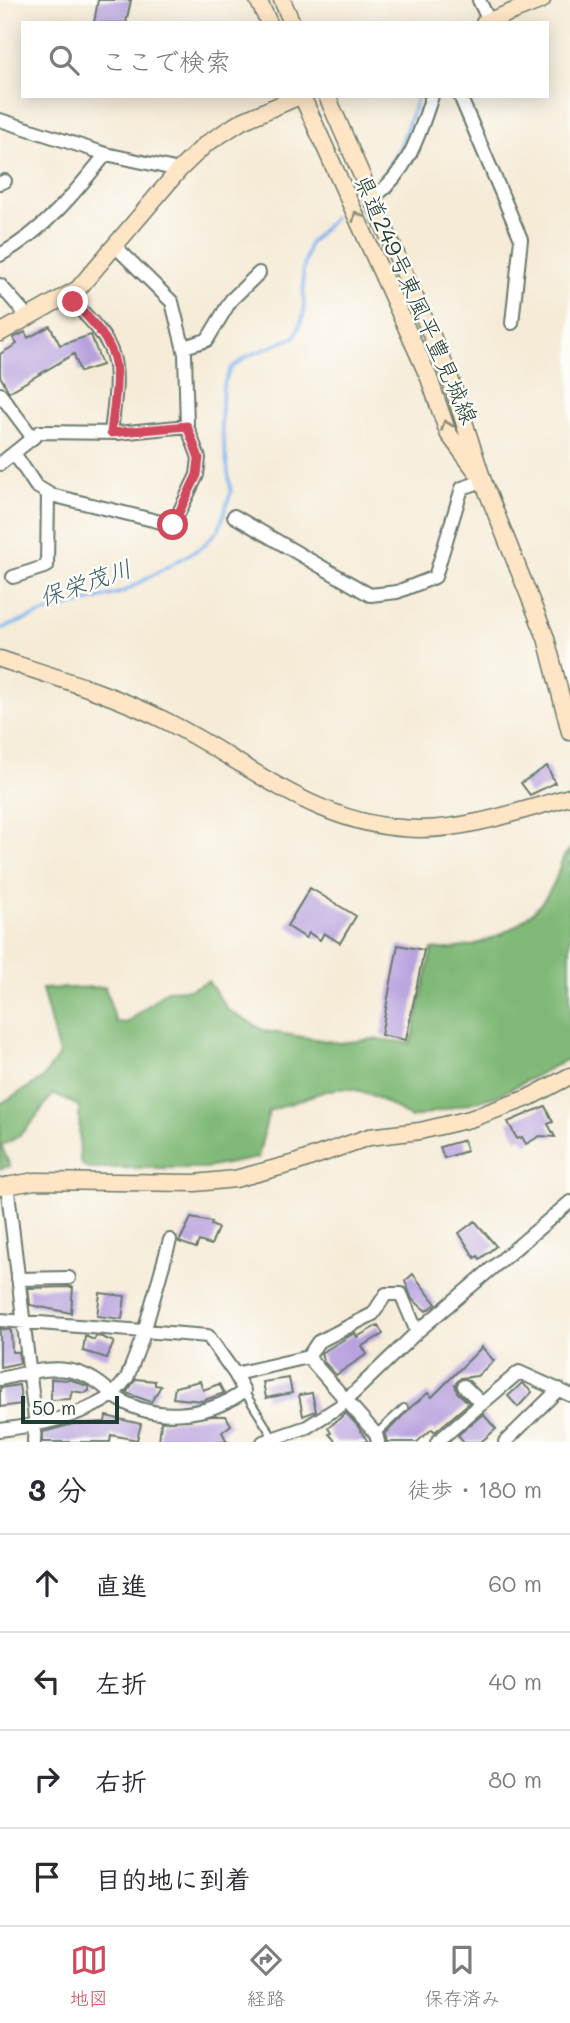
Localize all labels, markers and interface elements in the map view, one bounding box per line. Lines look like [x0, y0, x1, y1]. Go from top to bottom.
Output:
search box [21, 21, 549, 98]
icon: search [45, 41, 83, 79]
text: ここで検索 [101, 44, 231, 78]
street label: 県道249号東風平豊見城線 [348, 170, 486, 428]
one-way arrow [351, 211, 365, 223]
route end [57, 286, 88, 317]
one-way arrow [440, 419, 454, 431]
route start [157, 509, 188, 540]
water label: 保栄茂川 [35, 552, 135, 612]
scale bar [21, 1393, 119, 1425]
text: 50 m [32, 1395, 76, 1420]
text: 3 分 [28, 1469, 87, 1509]
text: 徒歩 · 180 m [407, 1474, 542, 1504]
icon: ahead [28, 1564, 66, 1602]
text: 直進 [95, 1568, 147, 1602]
text: 60 m [488, 1568, 542, 1598]
icon: left [28, 1662, 66, 1700]
text: 左折 [95, 1666, 147, 1700]
text: 40 m [489, 1666, 542, 1696]
icon: right [28, 1760, 66, 1798]
text: 右折 [95, 1764, 147, 1798]
text: 80 m [488, 1764, 542, 1794]
icon: arrive [28, 1858, 66, 1896]
text: 目的地に到着 [95, 1862, 251, 1896]
tab: 地図 [70, 1941, 108, 2010]
tab: 経路 [247, 1941, 285, 2010]
tab: 保存済み [424, 1941, 500, 2010]

